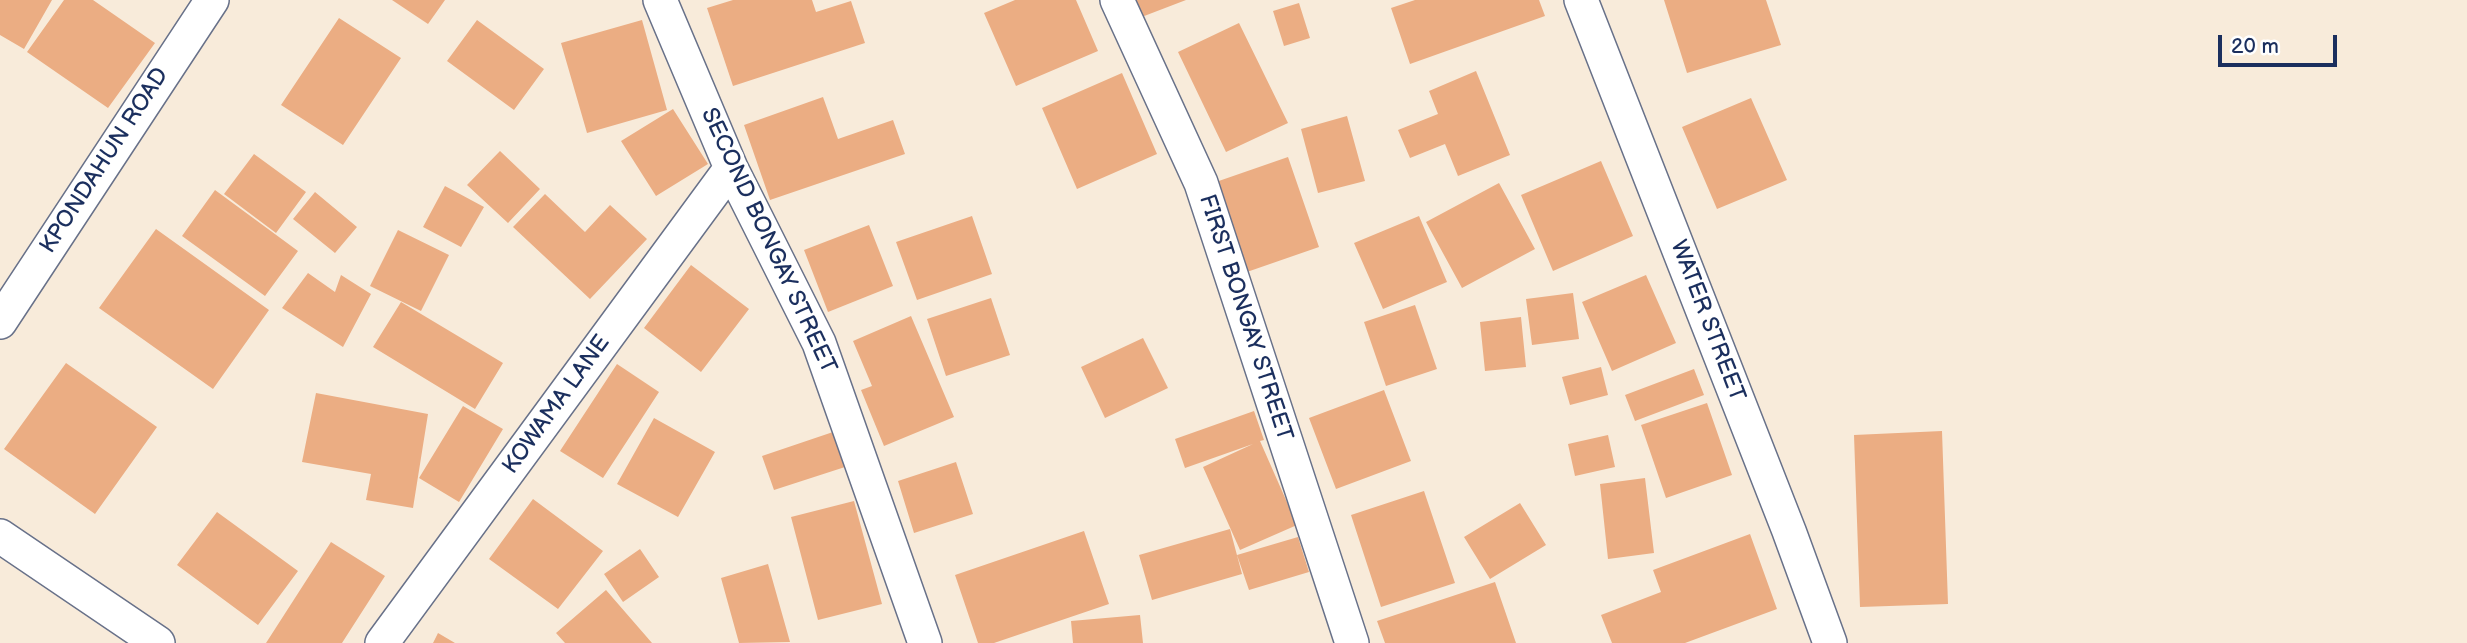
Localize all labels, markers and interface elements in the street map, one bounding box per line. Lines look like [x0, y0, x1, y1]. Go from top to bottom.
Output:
scale bar [2222, 21, 2341, 65]
text: 20 m [2231, 34, 2279, 59]
street label: KPONDAHUN ROAD [35, 63, 175, 259]
street label: SECOND BONGAY STREET [694, 104, 842, 378]
street label: FIRST BONGAY STREET [1192, 191, 1298, 445]
street label: WATER STREET [1664, 237, 1750, 405]
street label: KOWAMA LANE [497, 330, 617, 480]

